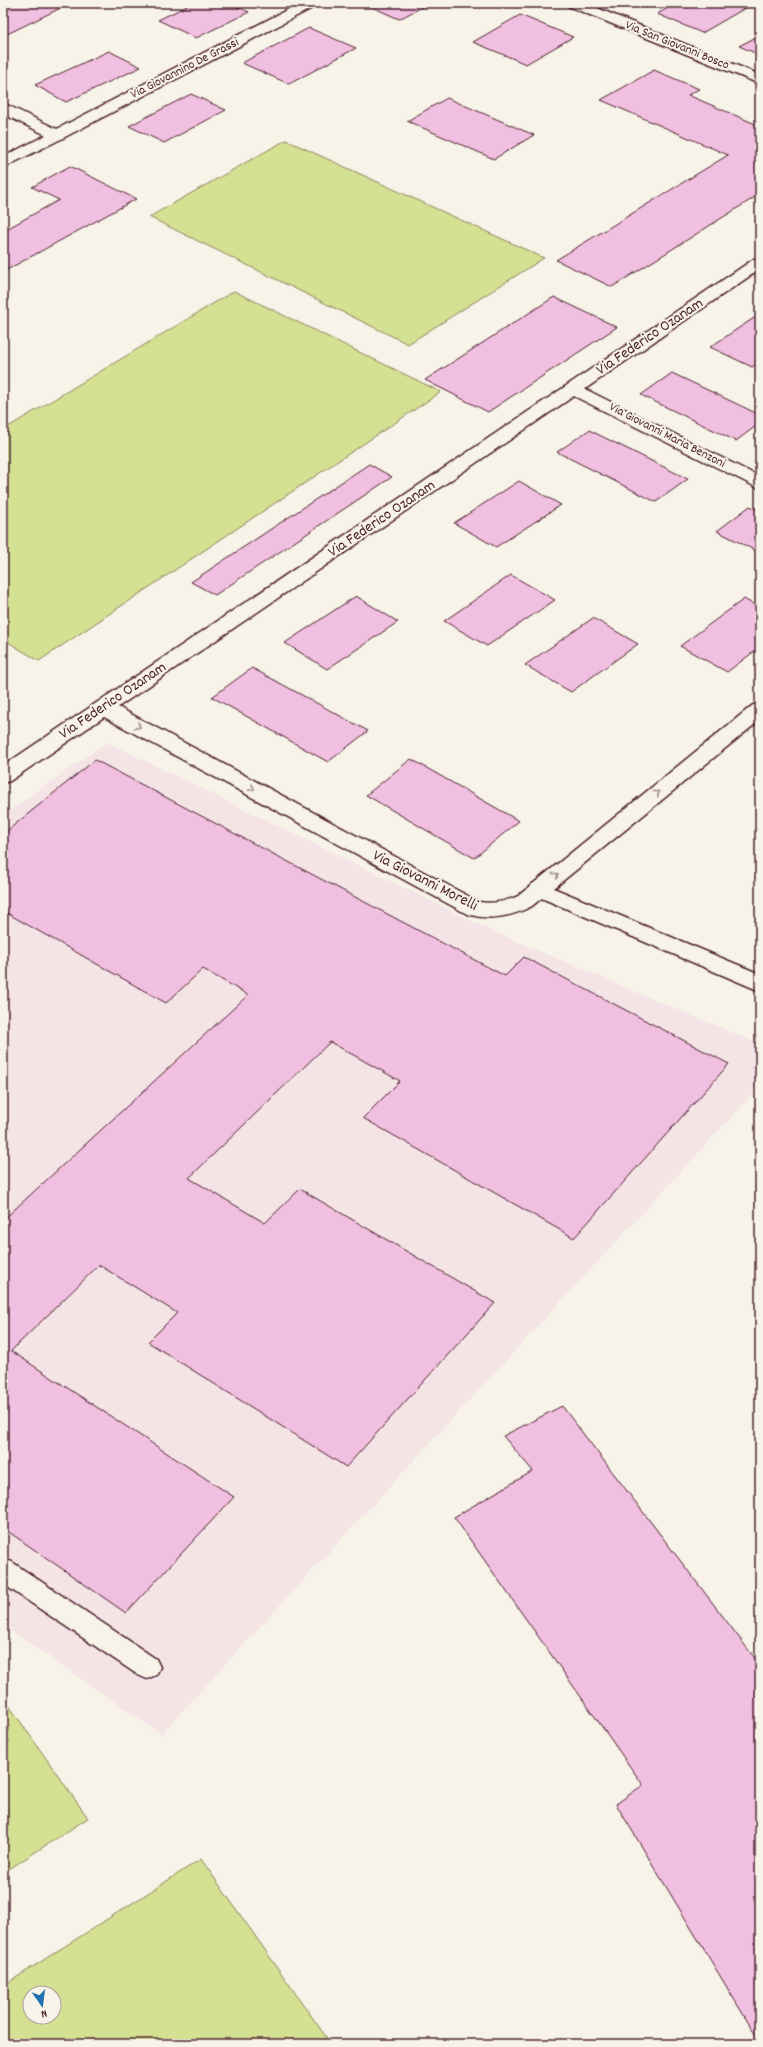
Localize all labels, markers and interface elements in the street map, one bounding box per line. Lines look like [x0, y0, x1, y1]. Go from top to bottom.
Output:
street label: Via San Giovanni Bosco [622, 16, 732, 76]
street label: Via Giovannino De Grassi [128, 33, 243, 105]
street label: Via Federico Ozanam [592, 292, 708, 382]
street label: Via Giovanni Maria Benzoni [606, 398, 729, 474]
street label: Via Federico Ozanam [324, 474, 440, 564]
street label: Via Federico Ozanam [55, 656, 171, 746]
one-way arrow [134, 722, 141, 729]
one-way arrow [248, 784, 255, 791]
one-way arrow [653, 791, 660, 798]
street label: Via Giovanni Morelli [368, 845, 482, 917]
one-way arrow [552, 872, 559, 879]
north arrow [22, 1985, 62, 2025]
text: N [39, 2004, 49, 2021]

